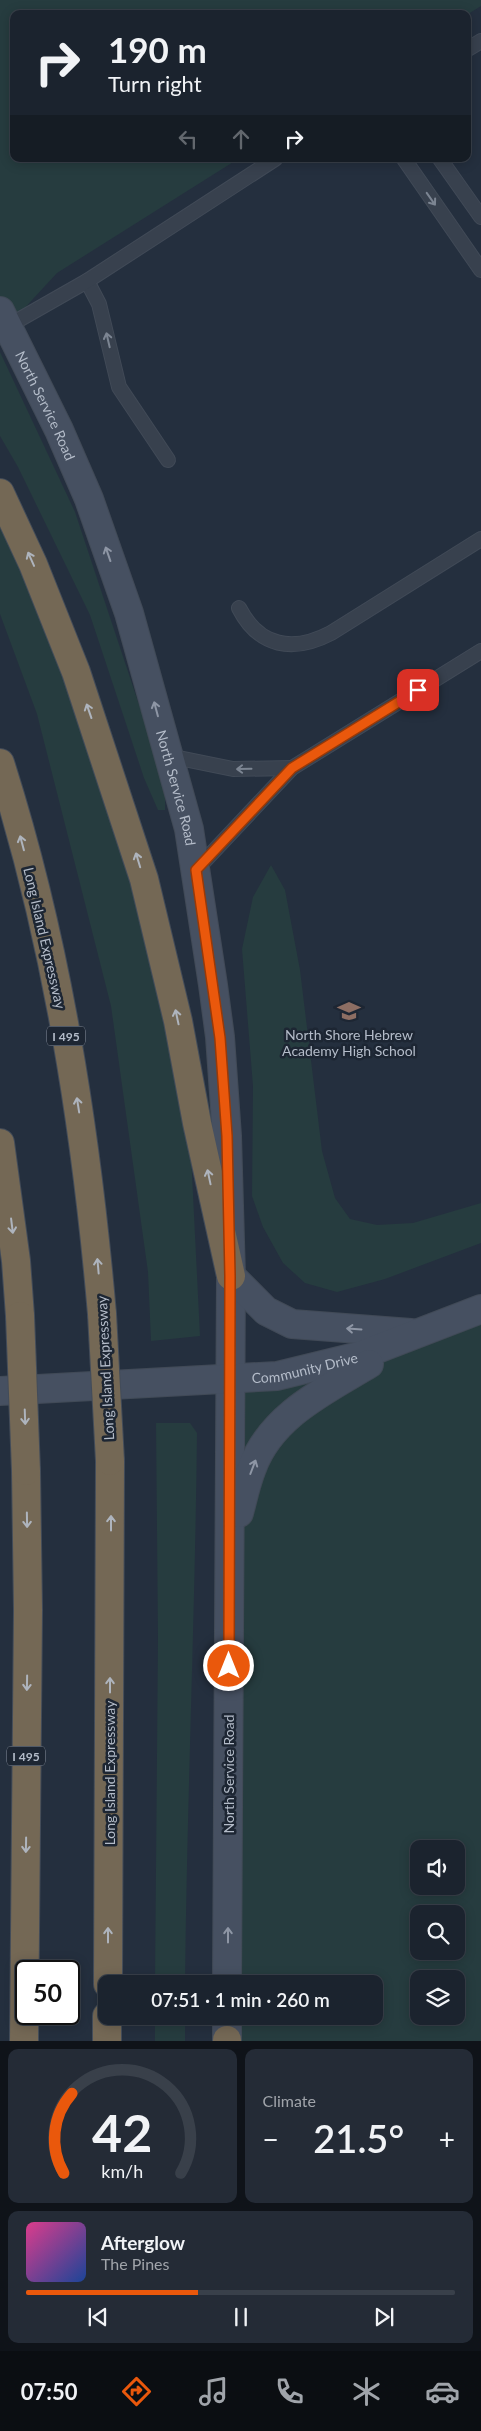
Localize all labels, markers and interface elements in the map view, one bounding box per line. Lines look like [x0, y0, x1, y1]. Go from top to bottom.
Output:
text: 190 m [108, 28, 207, 70]
icon: right [25, 30, 90, 95]
text: Turn right [108, 70, 202, 97]
icon: left [174, 125, 202, 153]
icon: ahead [227, 125, 255, 153]
icon: right [280, 125, 308, 153]
one-way arrow [426, 192, 436, 206]
one-way arrow [103, 332, 112, 348]
street label: North Service Road [13, 348, 79, 463]
one-way arrow [103, 547, 112, 562]
one-way arrow [25, 552, 35, 567]
pin [397, 669, 439, 711]
icon: arrive [404, 676, 432, 704]
one-way arrow [151, 701, 161, 717]
one-way arrow [84, 703, 93, 719]
street label: North Service Road [153, 728, 200, 847]
one-way arrow [236, 764, 252, 774]
one-way arrow [17, 836, 26, 852]
one-way arrow [133, 852, 143, 868]
street label: Long Island Expressway [20, 866, 70, 1011]
school or university icon: North Shore Hebrew Academy High School [336, 998, 362, 1024]
one-way arrow [172, 1010, 182, 1026]
road number: I 495 [47, 1026, 85, 1046]
place label: North Shore Hebrew Academy High School [282, 1026, 416, 1059]
one-way arrow [73, 1097, 83, 1113]
one-way arrow [204, 1169, 213, 1185]
one-way arrow [7, 1218, 17, 1234]
one-way arrow [93, 1258, 103, 1274]
street label: Long Island Expressway [93, 1295, 117, 1441]
one-way arrow [346, 1325, 362, 1334]
street label: Community Drive [251, 1348, 359, 1386]
one-way arrow [20, 1409, 29, 1425]
one-way arrow [249, 1460, 258, 1475]
one-way arrow [22, 1512, 32, 1528]
one-way arrow [106, 1515, 116, 1531]
position arrow [202, 1639, 254, 1691]
one-way arrow [22, 1674, 32, 1690]
one-way arrow [105, 1677, 115, 1694]
street label: Long Island Expressway [101, 1700, 118, 1845]
street label: North Service Road [220, 1714, 237, 1834]
road number: I 495 [7, 1746, 45, 1765]
one-way arrow [21, 1837, 30, 1853]
map controls [410, 1840, 465, 2025]
button: sound [410, 1840, 465, 1895]
button: search [410, 1905, 465, 1960]
one-way arrow [103, 1927, 113, 1944]
one-way arrow [223, 1927, 232, 1943]
speed limit sign: 50 [15, 1960, 80, 2025]
button: layers [410, 1970, 465, 2025]
text: 07:51 · 1 min · 260 m [151, 1988, 330, 2011]
text: Climate [263, 2091, 316, 2110]
text: 42 [92, 2101, 152, 2163]
text: 21.5° [313, 2115, 404, 2161]
text: − [263, 2122, 279, 2156]
text: + [439, 2122, 455, 2156]
text: km/h [101, 2160, 143, 2182]
text: Afterglow [101, 2231, 185, 2254]
text: The Pines [101, 2254, 170, 2273]
icon: previous [84, 2303, 112, 2331]
icon: pause [227, 2303, 255, 2331]
icon: next [370, 2303, 398, 2331]
icon: directions [119, 2374, 154, 2409]
icon: music [196, 2374, 231, 2409]
icon: phone [272, 2374, 307, 2409]
icon: climate [349, 2374, 384, 2409]
icon: car [425, 2374, 460, 2409]
text: 07:50 [21, 2378, 77, 2405]

